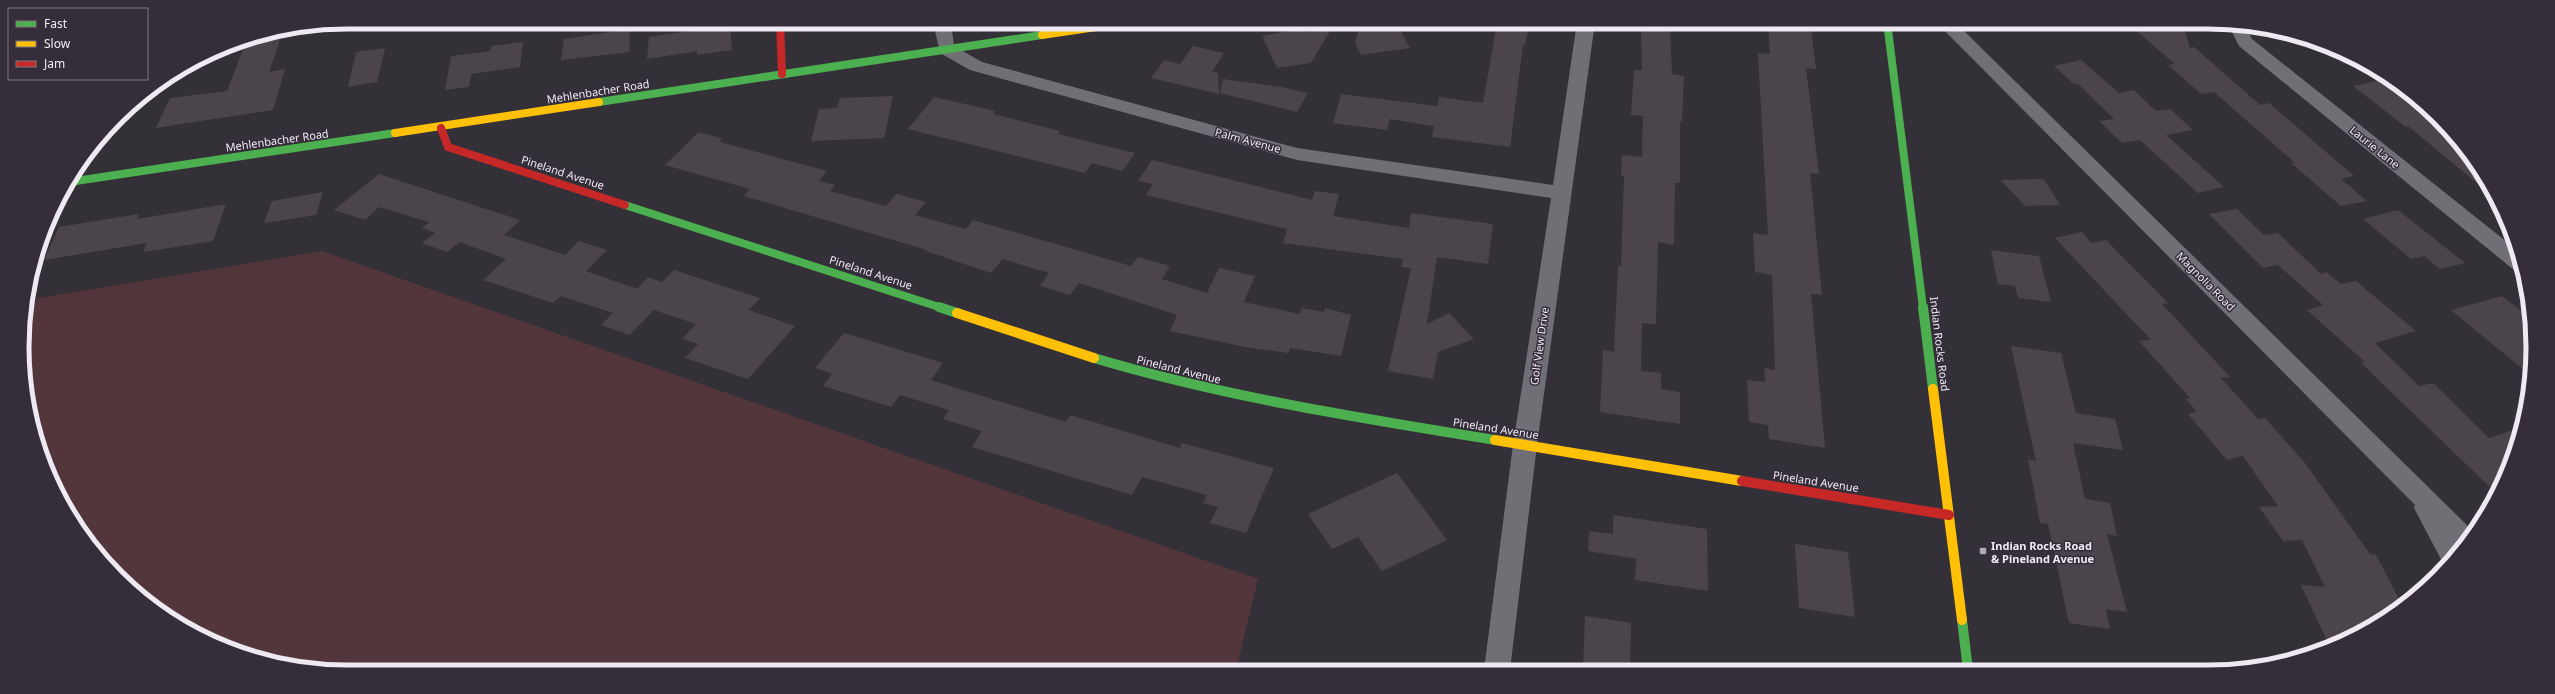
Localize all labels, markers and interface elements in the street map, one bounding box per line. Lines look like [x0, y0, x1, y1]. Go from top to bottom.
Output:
legend [8, 8, 148, 80]
text: Fast [44, 15, 68, 32]
text: Slow [44, 35, 71, 52]
text: Jam [43, 55, 65, 72]
street label: Mehlenbacher Road [546, 75, 650, 107]
street label: Laurie Lane [2347, 122, 2403, 172]
street label: Palm Avenue [1213, 124, 1283, 156]
street label: Mehlenbacher Road [225, 125, 329, 155]
street label: Pineland Avenue [520, 151, 606, 193]
street label: Magnolia Road [2173, 248, 2239, 314]
street label: Pineland Avenue [828, 251, 914, 293]
street label: Indian Rocks Road [1927, 296, 1953, 392]
street label: Golf View Drive [1526, 306, 1552, 386]
street label: Pineland Avenue [1135, 351, 1223, 387]
street label: Pineland Avenue [1452, 414, 1540, 442]
street label: Pineland Avenue [1772, 467, 1860, 495]
place label: Indian Rocks Road & Pineland Avenue [1991, 538, 2095, 566]
marker: Indian Rocks Road & Pineland Avenue [1978, 546, 1988, 556]

